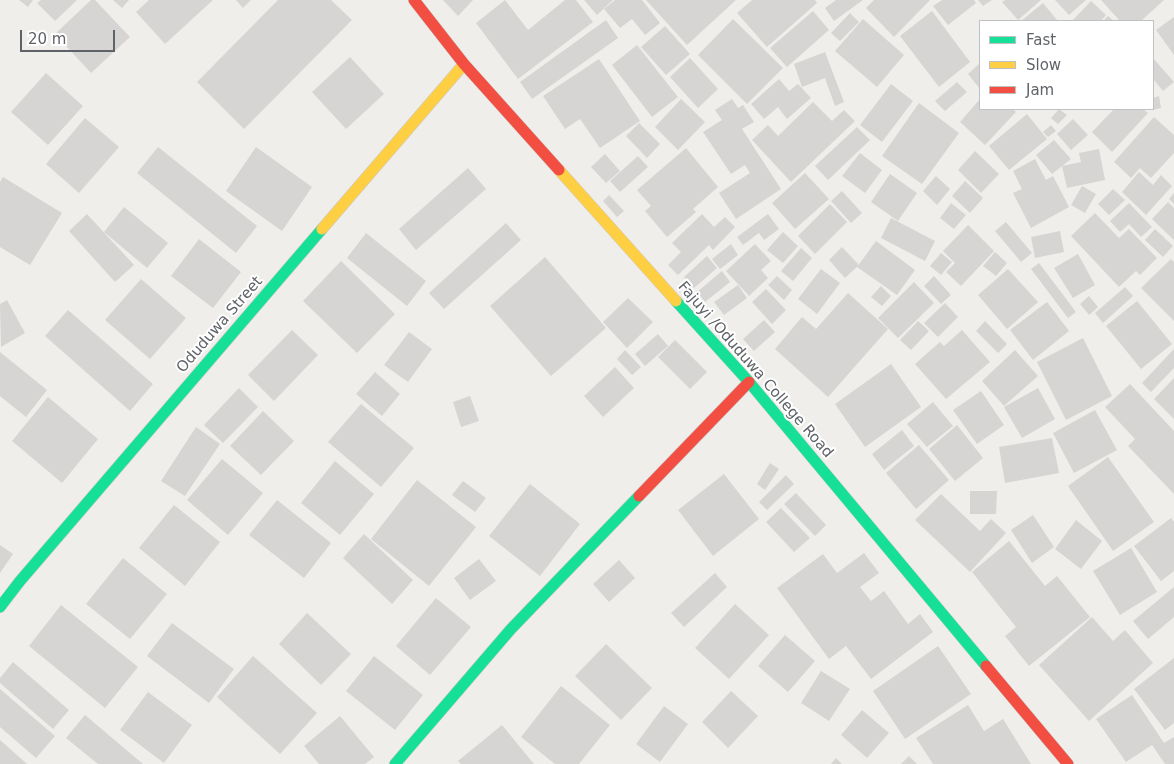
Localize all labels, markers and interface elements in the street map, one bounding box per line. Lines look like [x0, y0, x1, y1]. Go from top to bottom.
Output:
scale bar [22, 20, 118, 52]
legend [979, 20, 1154, 110]
text: 20 m [28, 30, 66, 48]
text: Fast [1026, 31, 1056, 49]
text: Slow [1026, 56, 1061, 74]
text: Jam [1026, 81, 1054, 99]
street label: Oduduwa Street [173, 273, 267, 377]
street label: Fajuyi /Oduduwa College Road [674, 278, 836, 462]

